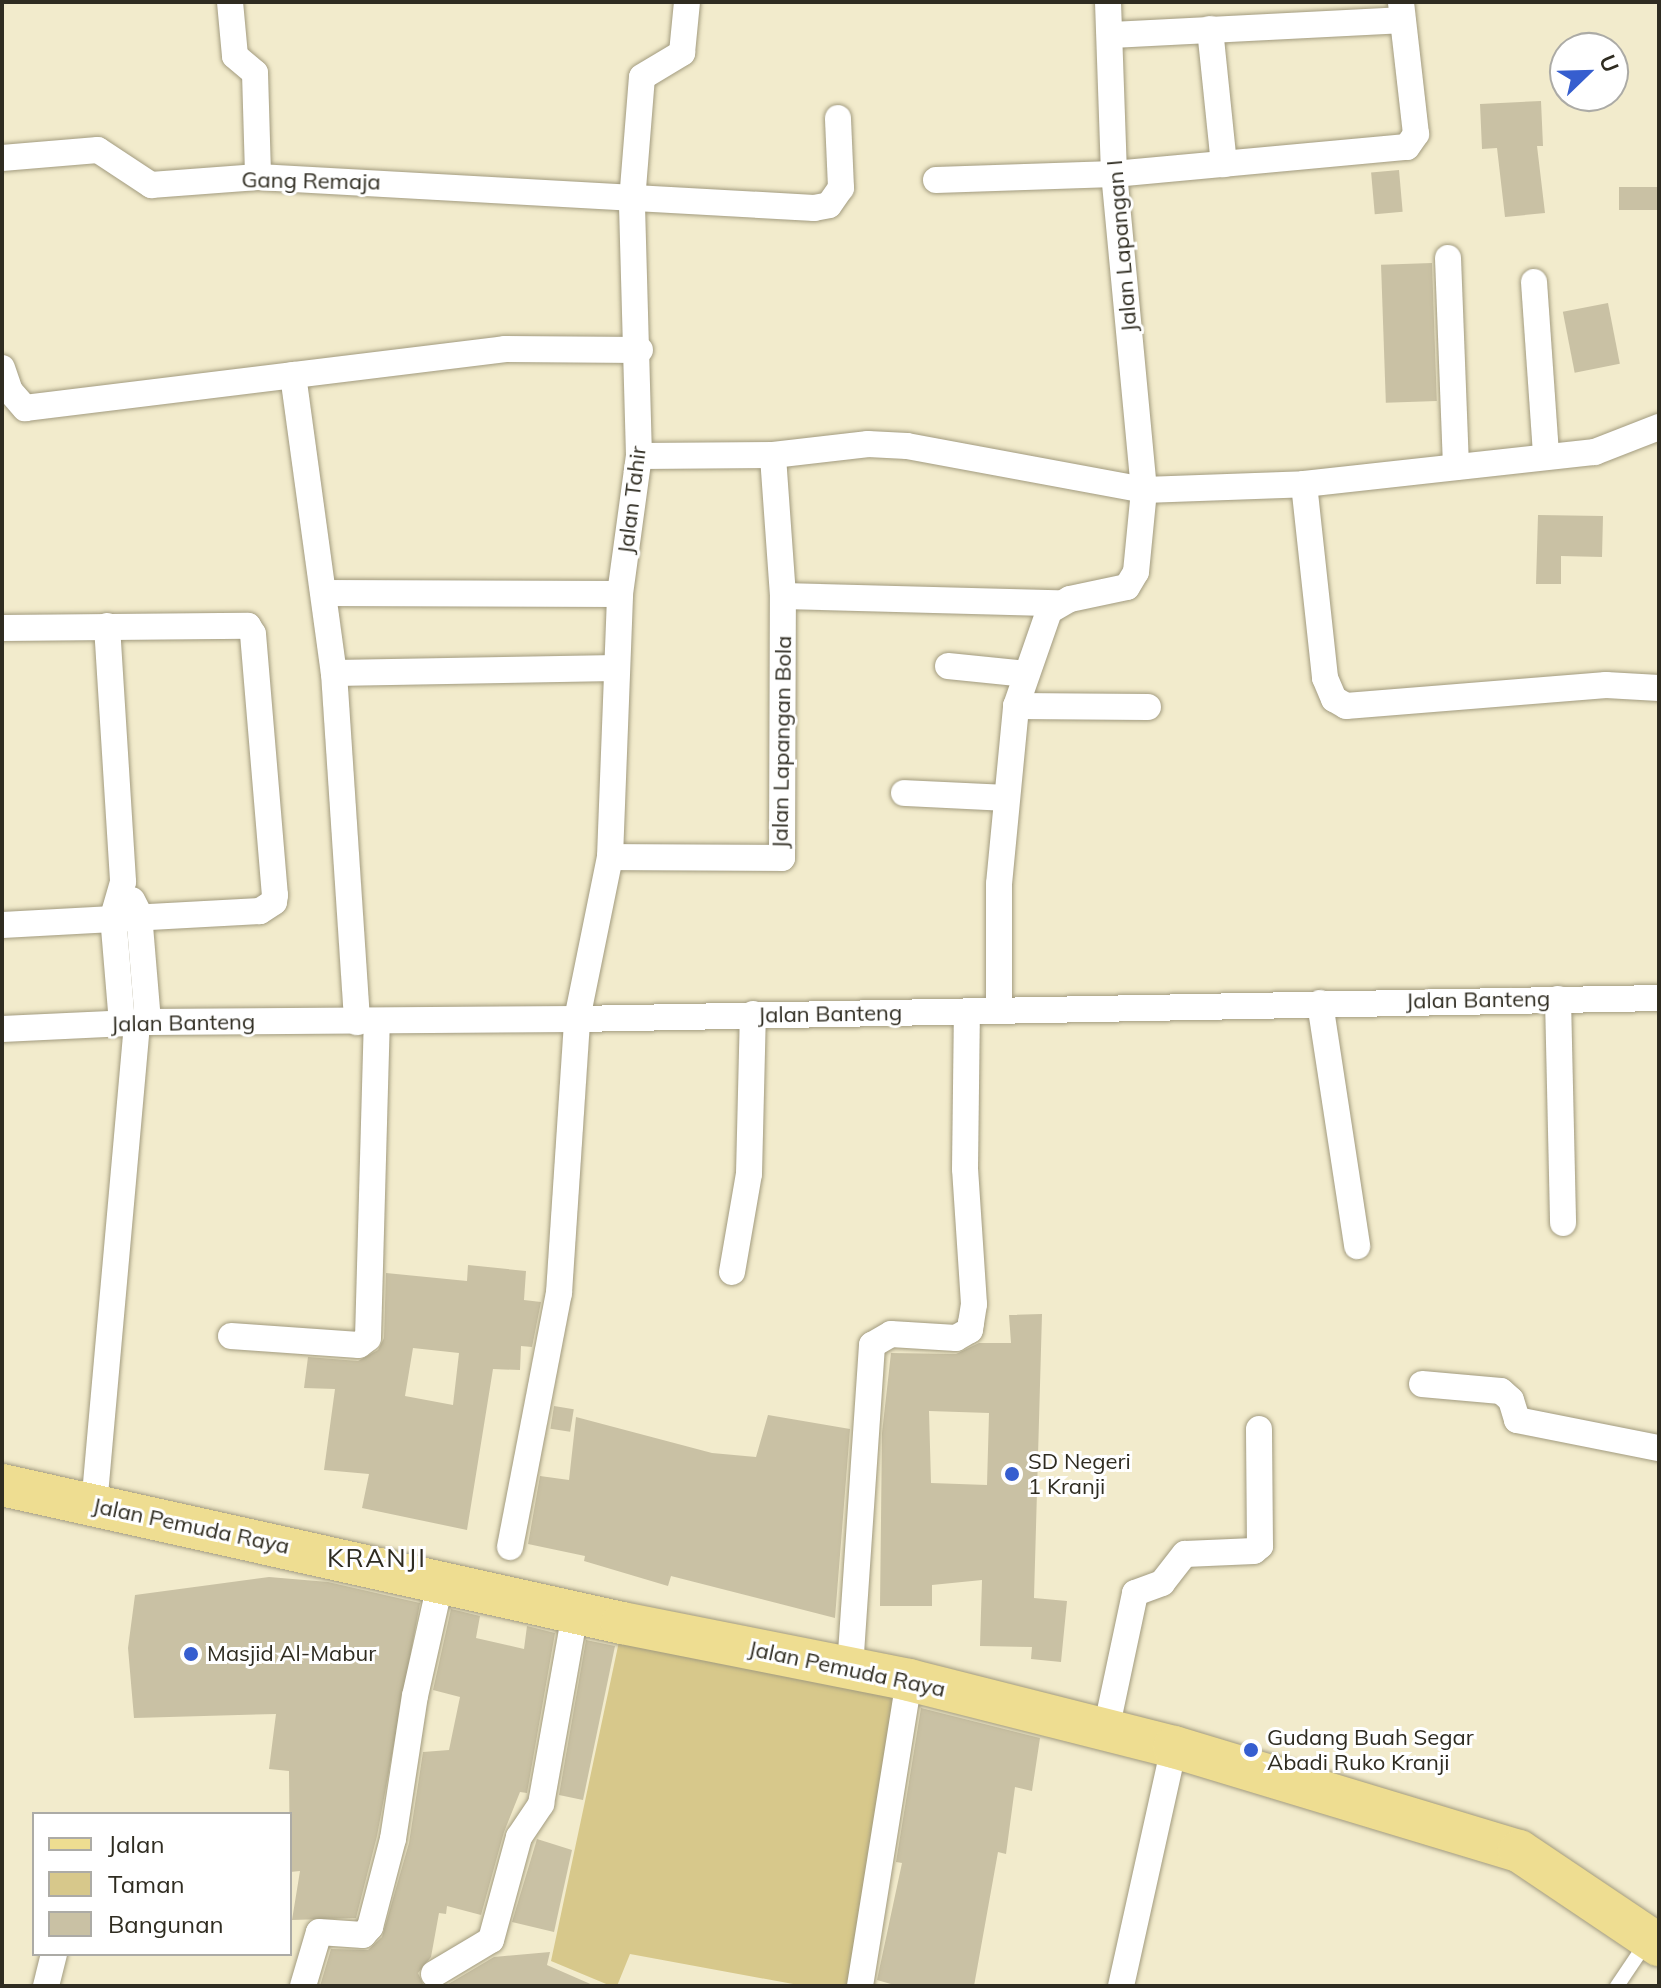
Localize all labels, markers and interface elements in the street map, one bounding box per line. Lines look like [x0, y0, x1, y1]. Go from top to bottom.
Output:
north arrow [1549, 32, 1629, 112]
text: U [1593, 50, 1625, 76]
street label: Jalan Lapangan I [1101, 159, 1143, 333]
street label: Gang Remaja [241, 167, 381, 195]
street label: Jalan Tahir [612, 445, 652, 555]
street label: Jalan Lapangan Bola [767, 635, 797, 849]
street label: Jalan Banteng [1406, 986, 1550, 1014]
street label: Jalan Banteng [758, 1000, 902, 1028]
street label: Jalan Banteng [111, 1009, 255, 1037]
place label: SD Negeri 1 Kranji [1028, 1448, 1131, 1500]
marker: SD Negeri 1 Kranji [1003, 1465, 1021, 1483]
street label: Jalan Pemuda Raya [90, 1492, 292, 1560]
district label: KRANJI [327, 1542, 427, 1574]
street label: Jalan Pemuda Raya [746, 1635, 948, 1703]
place label: Masjid Al-Mabur [207, 1641, 376, 1667]
marker: Masjid Al-Mabur [182, 1645, 200, 1663]
place label: Gudang Buah Segar Abadi Ruko Kranji [1267, 1724, 1474, 1776]
marker: Gudang Buah Segar Abadi Ruko Kranji [1242, 1741, 1260, 1759]
legend [32, 1812, 292, 1956]
text: Jalan [108, 1829, 164, 1859]
text: Taman [108, 1869, 185, 1899]
text: Bangunan [108, 1909, 224, 1939]

